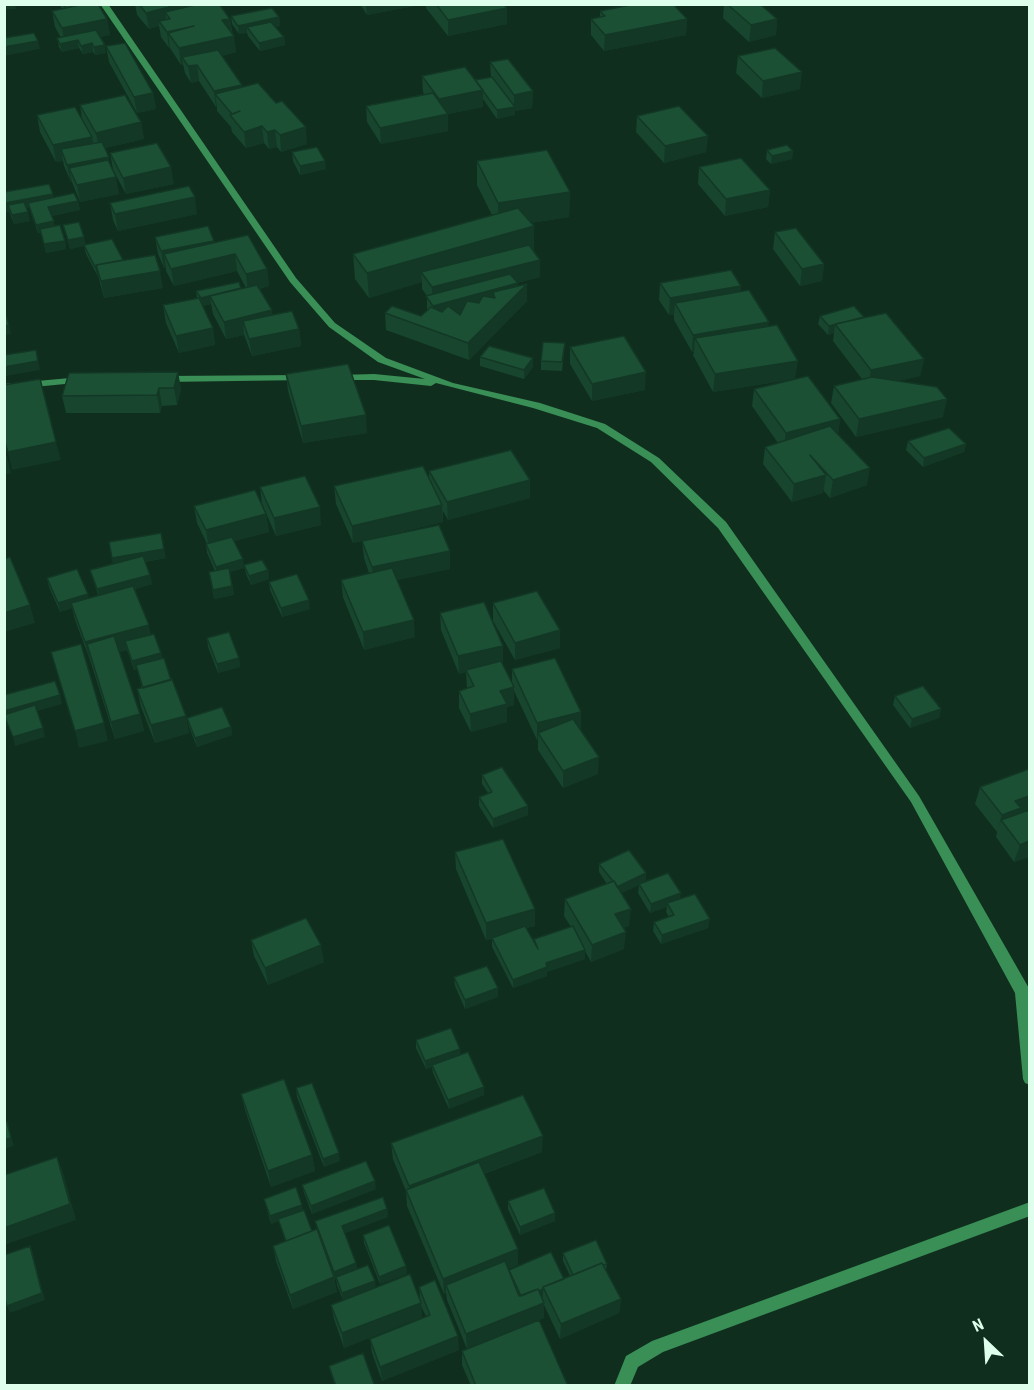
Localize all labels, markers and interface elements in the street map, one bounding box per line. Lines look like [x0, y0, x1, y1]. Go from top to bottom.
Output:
north arrow [956, 1312, 1016, 1372]
text: N [970, 1315, 987, 1336]

